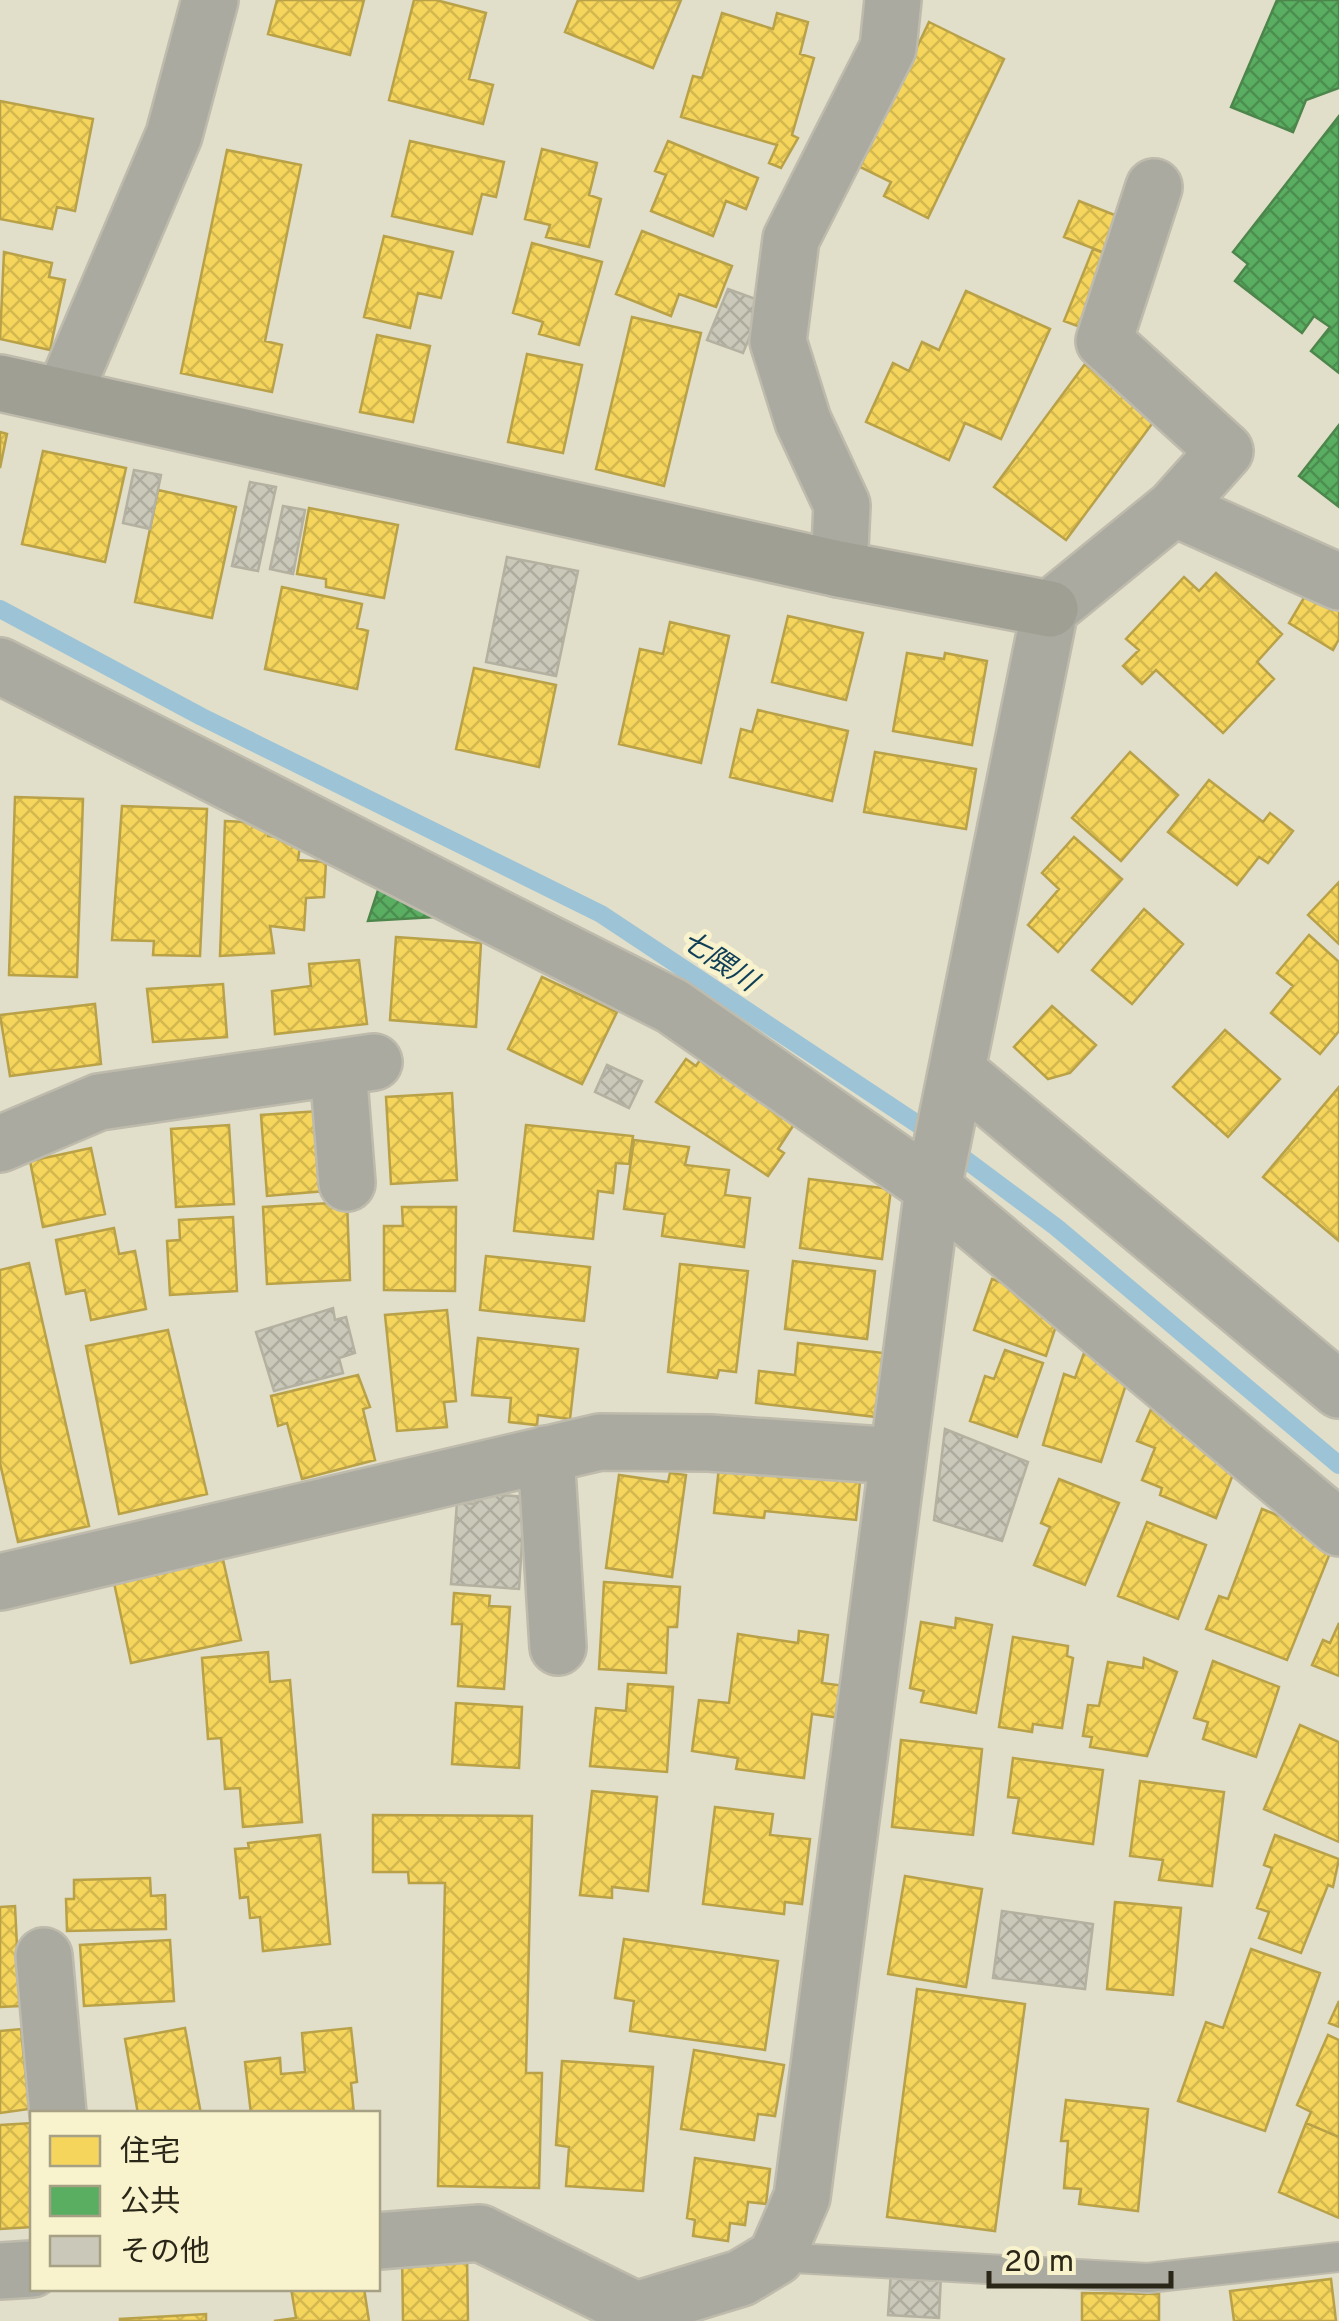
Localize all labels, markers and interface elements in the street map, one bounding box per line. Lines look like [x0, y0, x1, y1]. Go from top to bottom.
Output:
water label: 七隈川 [673, 924, 766, 1003]
legend [30, 2111, 380, 2291]
text: 住宅 [120, 2135, 180, 2172]
text: 公共 [120, 2185, 180, 2222]
scale bar [989, 2226, 1172, 2288]
text: その他 [120, 2235, 210, 2272]
text: 20 m [1004, 2245, 1074, 2282]

